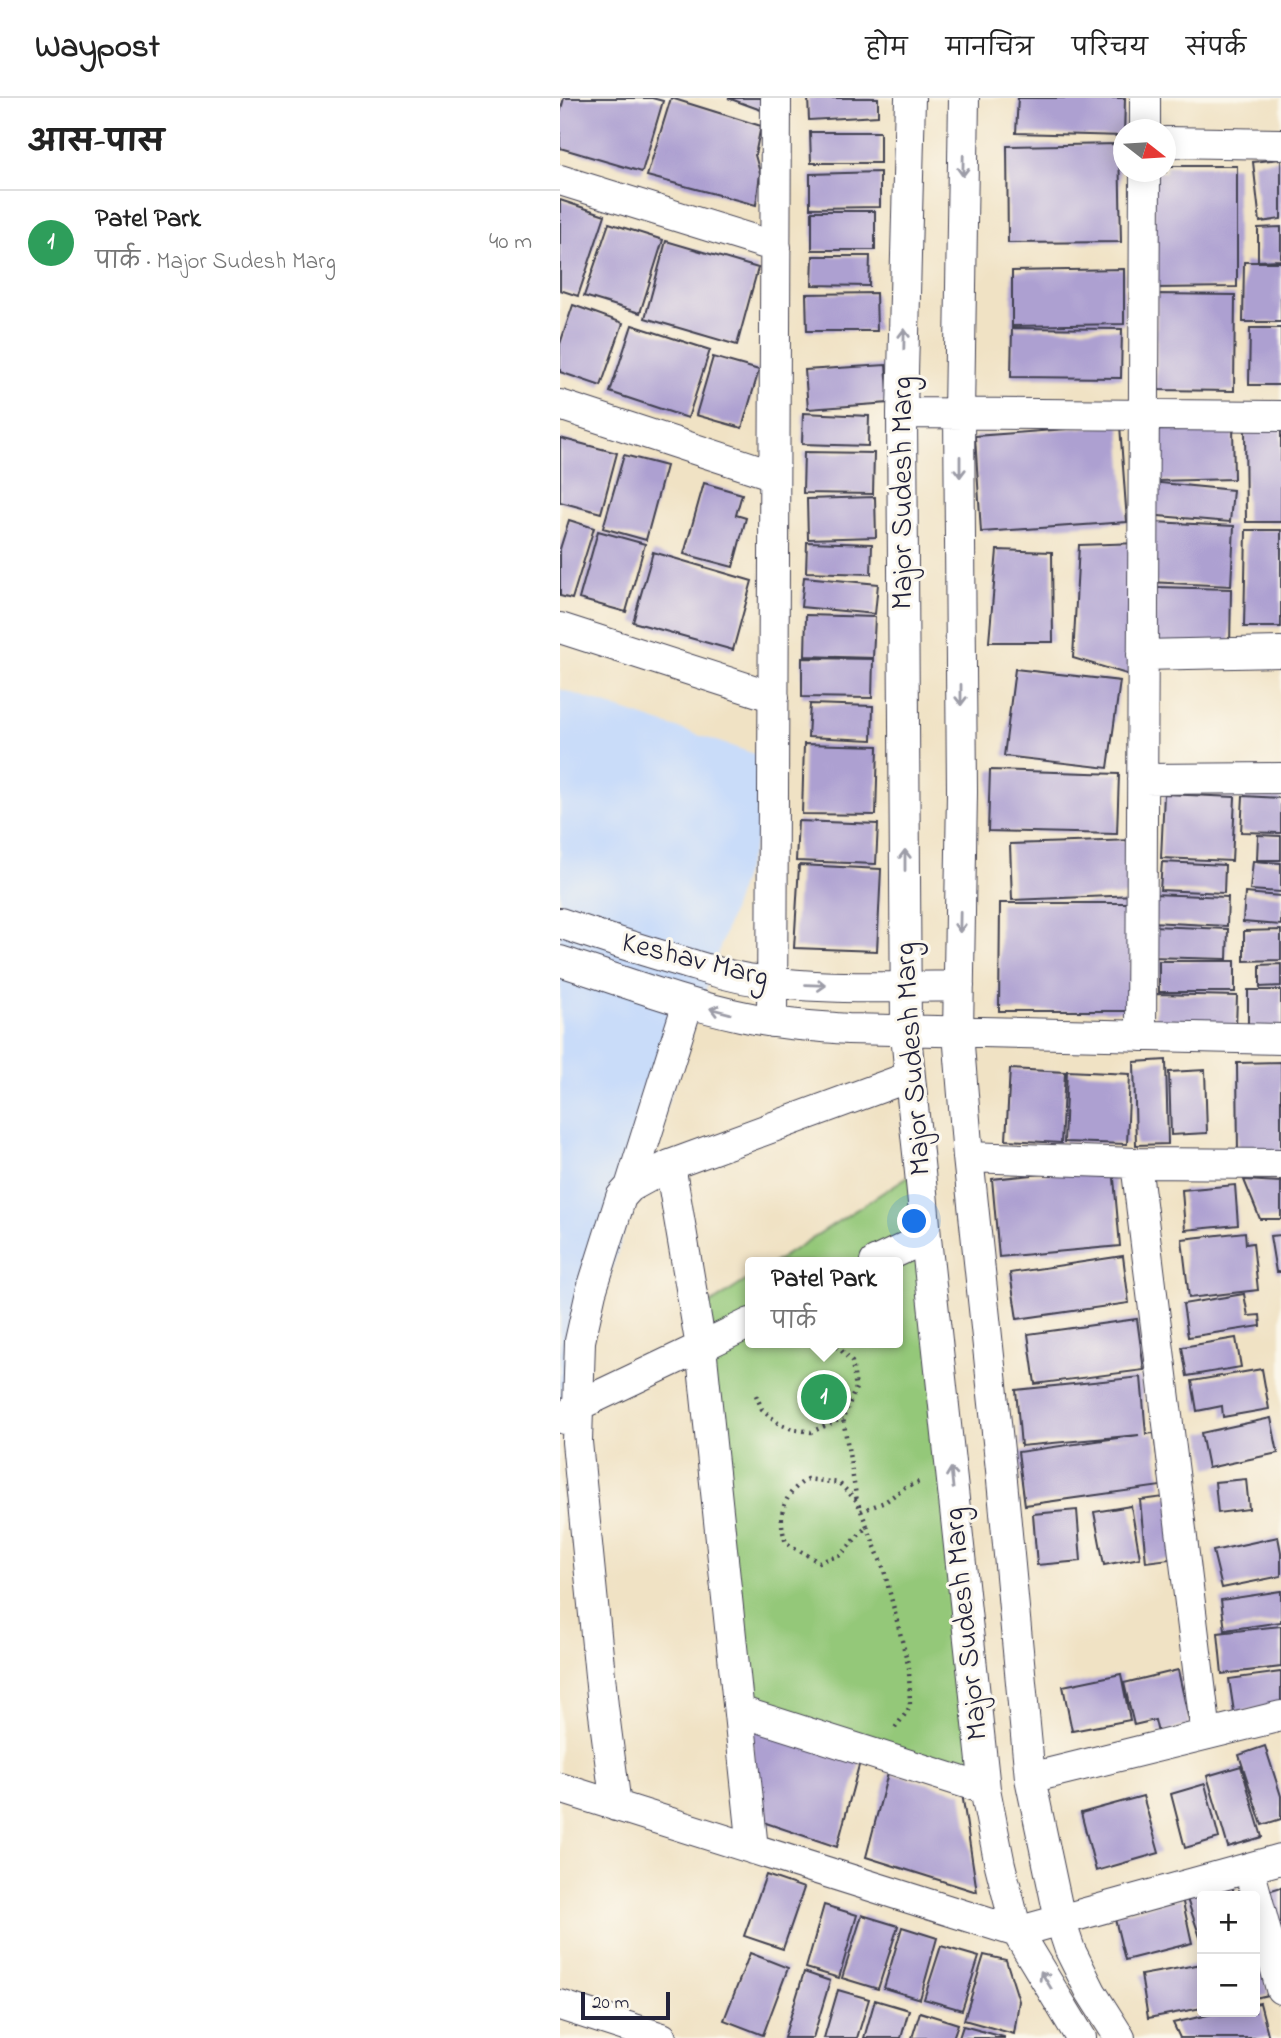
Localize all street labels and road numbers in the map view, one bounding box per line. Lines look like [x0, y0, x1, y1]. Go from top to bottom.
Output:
street label: Major Sudesh Marg [882, 376, 926, 610]
street label: Keshav Marg [617, 922, 773, 1000]
street label: Major Sudesh Marg [884, 941, 944, 1177]
street label: Major Sudesh Marg [933, 1506, 1001, 1742]

